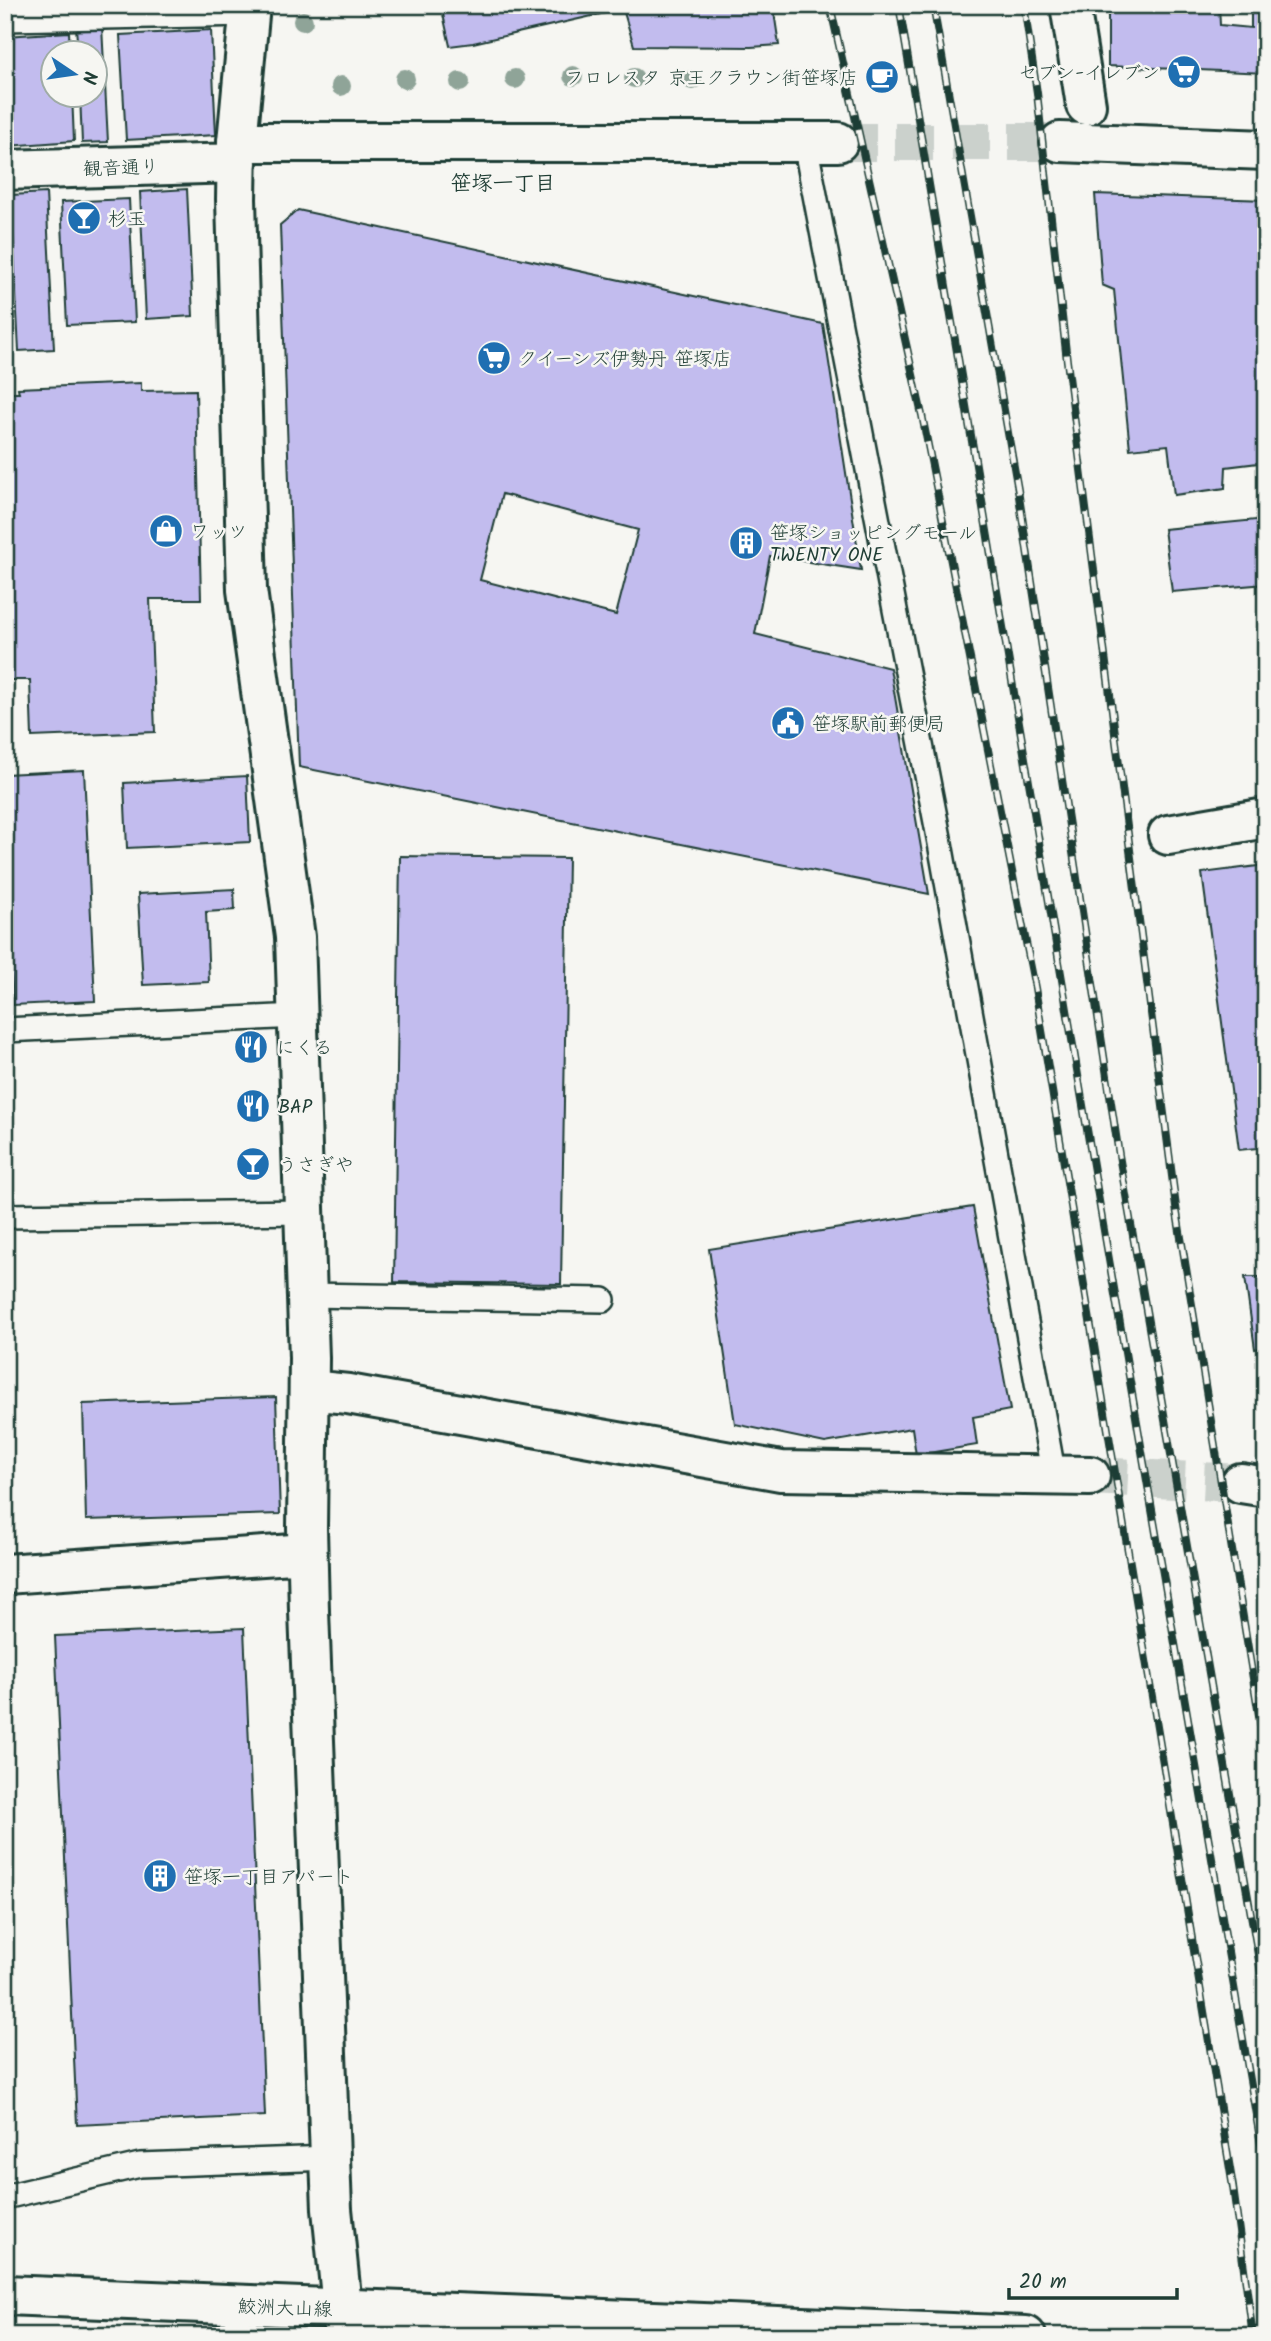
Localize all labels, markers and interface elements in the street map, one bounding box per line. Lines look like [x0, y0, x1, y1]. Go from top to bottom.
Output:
north arrow [38, 38, 108, 108]
supermarket icon: セブン-イレブン [1165, 53, 1203, 91]
cafe icon: フロレスタ 京王クラウン街笹塚店 [863, 58, 901, 96]
place label: セブン-イレブン [1018, 59, 1160, 89]
place label: フロレスタ 京王クラウン街笹塚店 [565, 64, 858, 94]
text: N [73, 68, 105, 87]
street label: 観音通り [83, 153, 160, 185]
district label: 笹塚一丁目 [451, 168, 556, 201]
bar icon: 杉玉 [65, 199, 103, 237]
place label: 杉玉 [108, 205, 146, 235]
supermarket icon: クイーンズ伊勢丹 笹塚店 [475, 339, 513, 377]
place label: クイーンズ伊勢丹 笹塚店 [518, 345, 732, 375]
shop icon: ワッツ [147, 512, 185, 550]
place label: ワッツ [190, 518, 247, 548]
place label: 笹塚ショッピングモール TWENTY ONE [770, 519, 977, 571]
building icon: 笹塚ショッピングモール TWENTY ONE [727, 524, 765, 562]
public building icon: 笹塚駅前郵便局 [769, 704, 807, 742]
place label: 笹塚駅前郵便局 [812, 710, 945, 740]
restaurant icon: にくる [232, 1028, 270, 1066]
place label: にくる [276, 1034, 333, 1064]
restaurant icon: BAP [234, 1087, 272, 1125]
place label: BAP [278, 1093, 313, 1123]
bar icon: うさぎや [234, 1145, 272, 1183]
place label: うさぎや [278, 1151, 354, 1181]
building icon: 笹塚一丁目アパート [141, 1857, 179, 1895]
place label: 笹塚一丁目アパート [184, 1863, 354, 1893]
scale bar [1009, 2257, 1176, 2301]
text: 20 m [1019, 2266, 1067, 2299]
street label: 鮫洲大山線 [237, 2292, 333, 2326]

